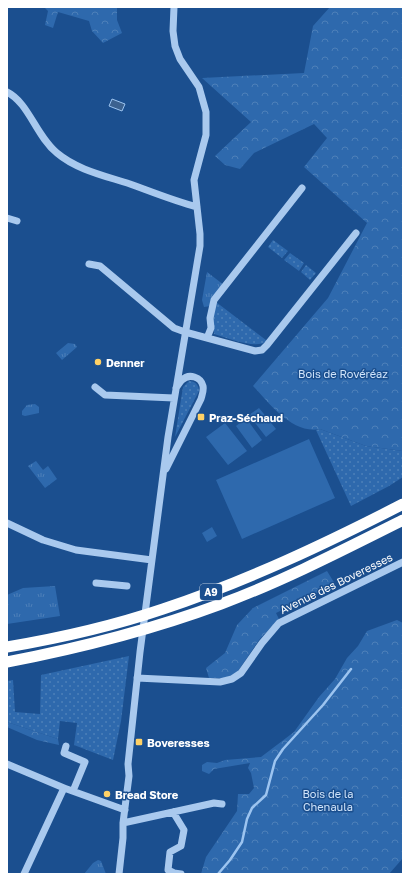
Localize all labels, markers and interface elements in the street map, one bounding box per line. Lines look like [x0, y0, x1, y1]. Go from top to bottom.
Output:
place label: Denner [106, 356, 145, 369]
marker: Denner [93, 357, 103, 367]
park label: Bois de Rovéréaz [298, 367, 388, 380]
place label: Praz-Séchaud [209, 411, 283, 424]
marker: Praz-Séchaud [196, 412, 206, 422]
street label: Avenue des Boveresses [278, 550, 395, 616]
road number: A9 [200, 584, 222, 600]
place label: Boveresses [147, 736, 210, 749]
marker: Boveresses [134, 737, 144, 747]
park label: Bois de la Chenaula [302, 787, 354, 813]
place label: Bread Store [115, 788, 179, 801]
marker: Bread Store [102, 789, 112, 799]

